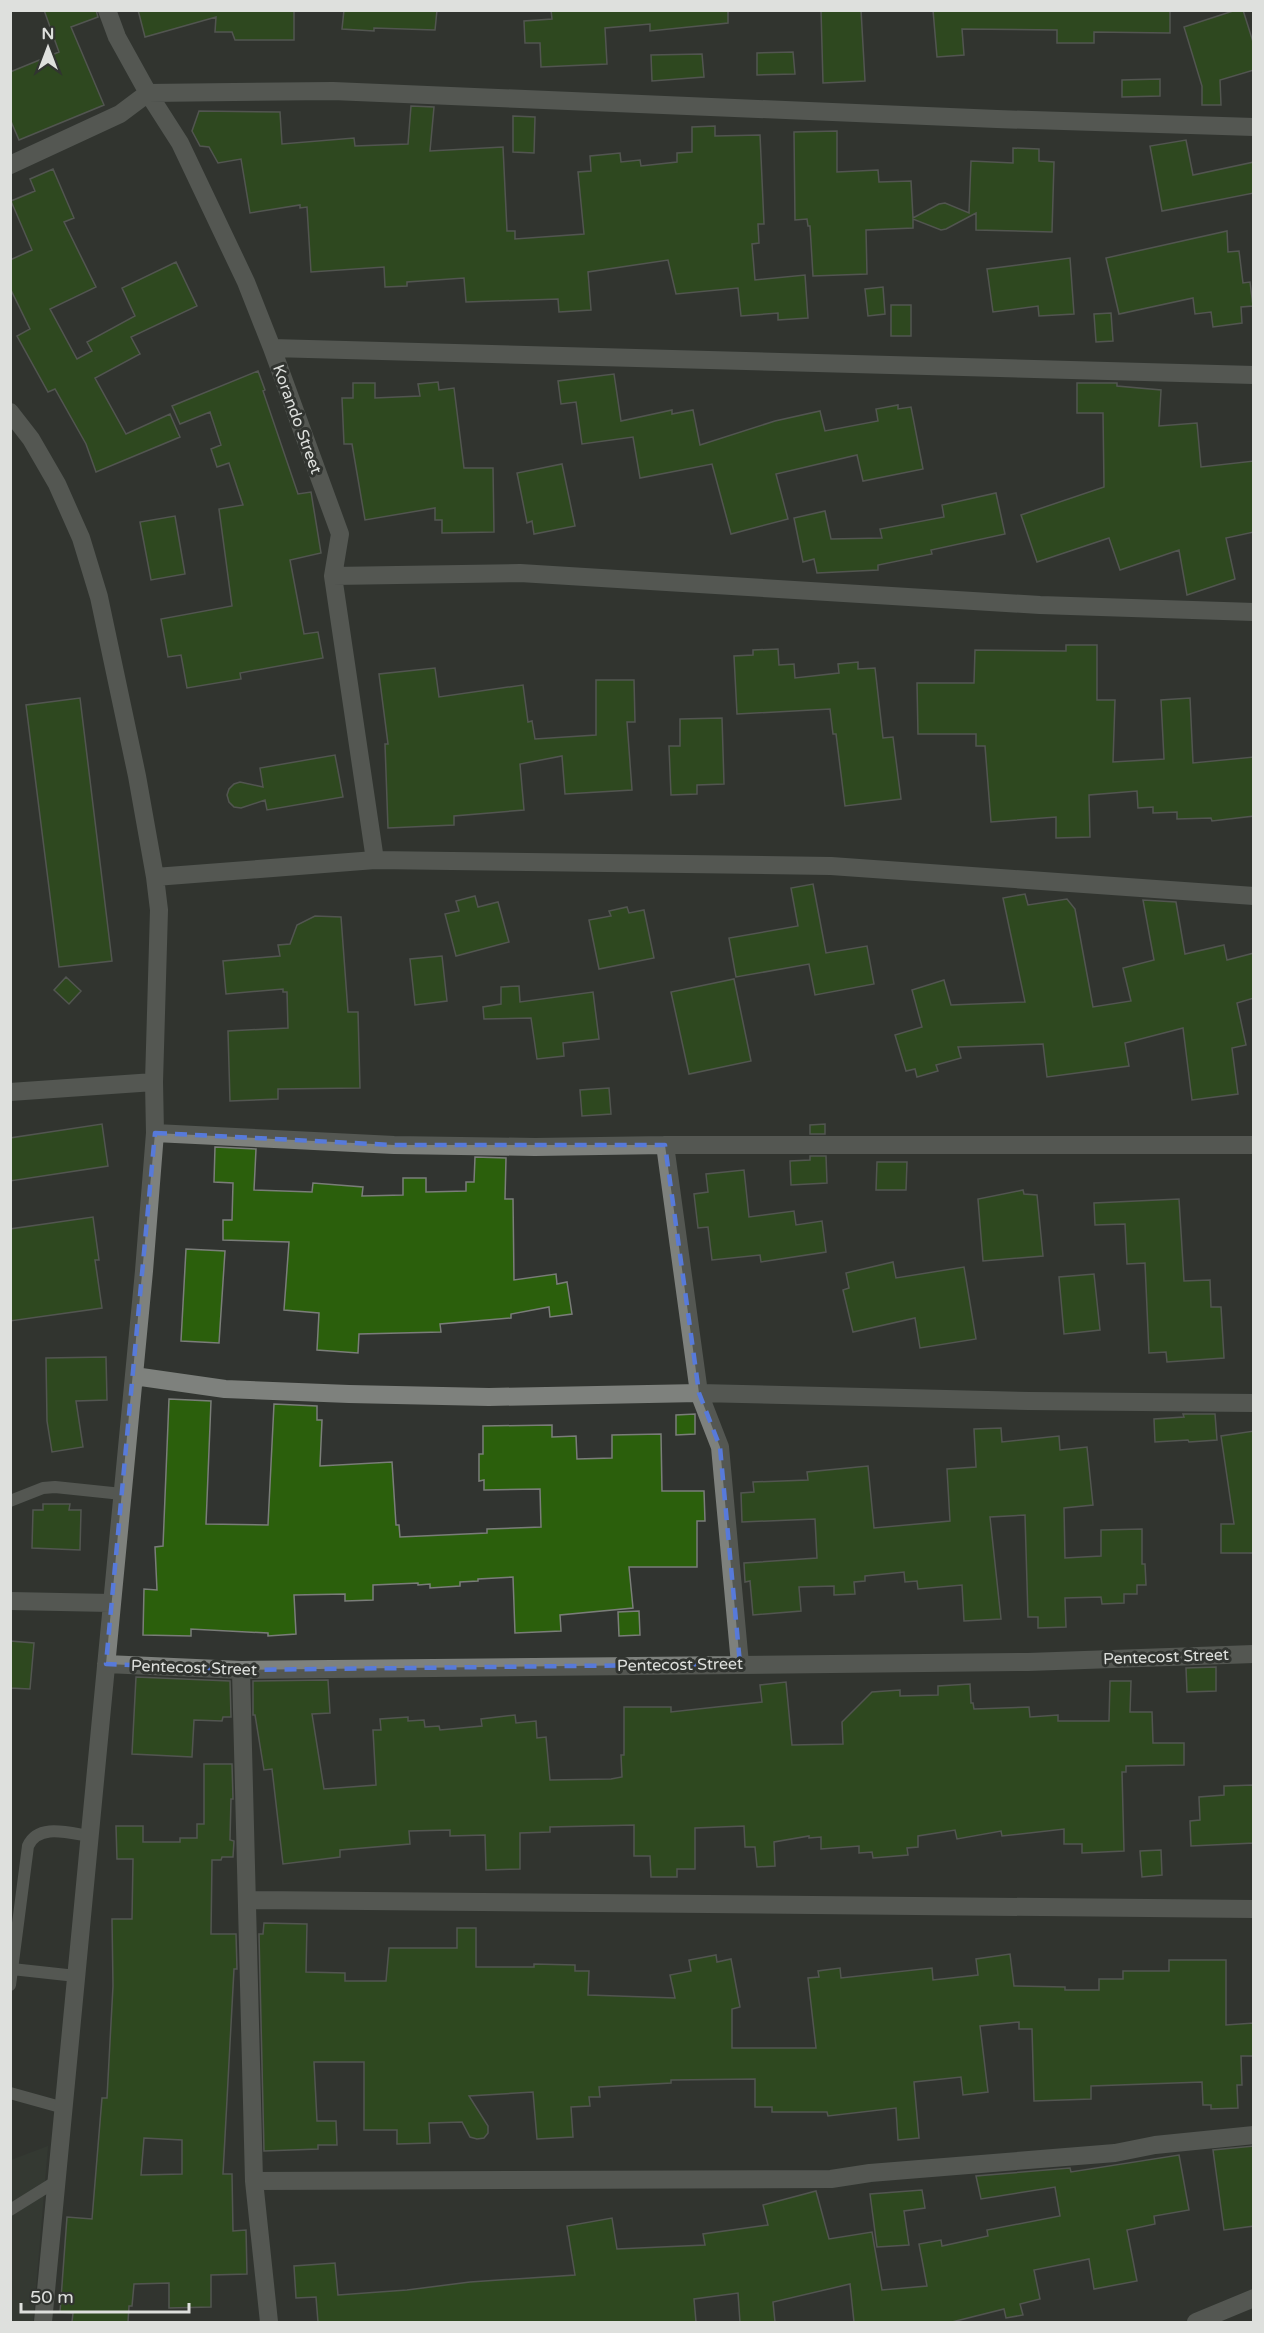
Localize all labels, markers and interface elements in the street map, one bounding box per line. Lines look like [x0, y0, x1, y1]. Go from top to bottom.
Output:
north arrow [18, 18, 78, 78]
text: N [42, 24, 54, 44]
street label: Korando Street [268, 362, 326, 477]
street label: Pentecost Street [1103, 1645, 1229, 1669]
street label: Pentecost Street [617, 1654, 743, 1676]
street label: Pentecost Street [131, 1656, 257, 1680]
scale bar [21, 2276, 189, 2314]
text: 50 m [30, 2286, 74, 2308]

